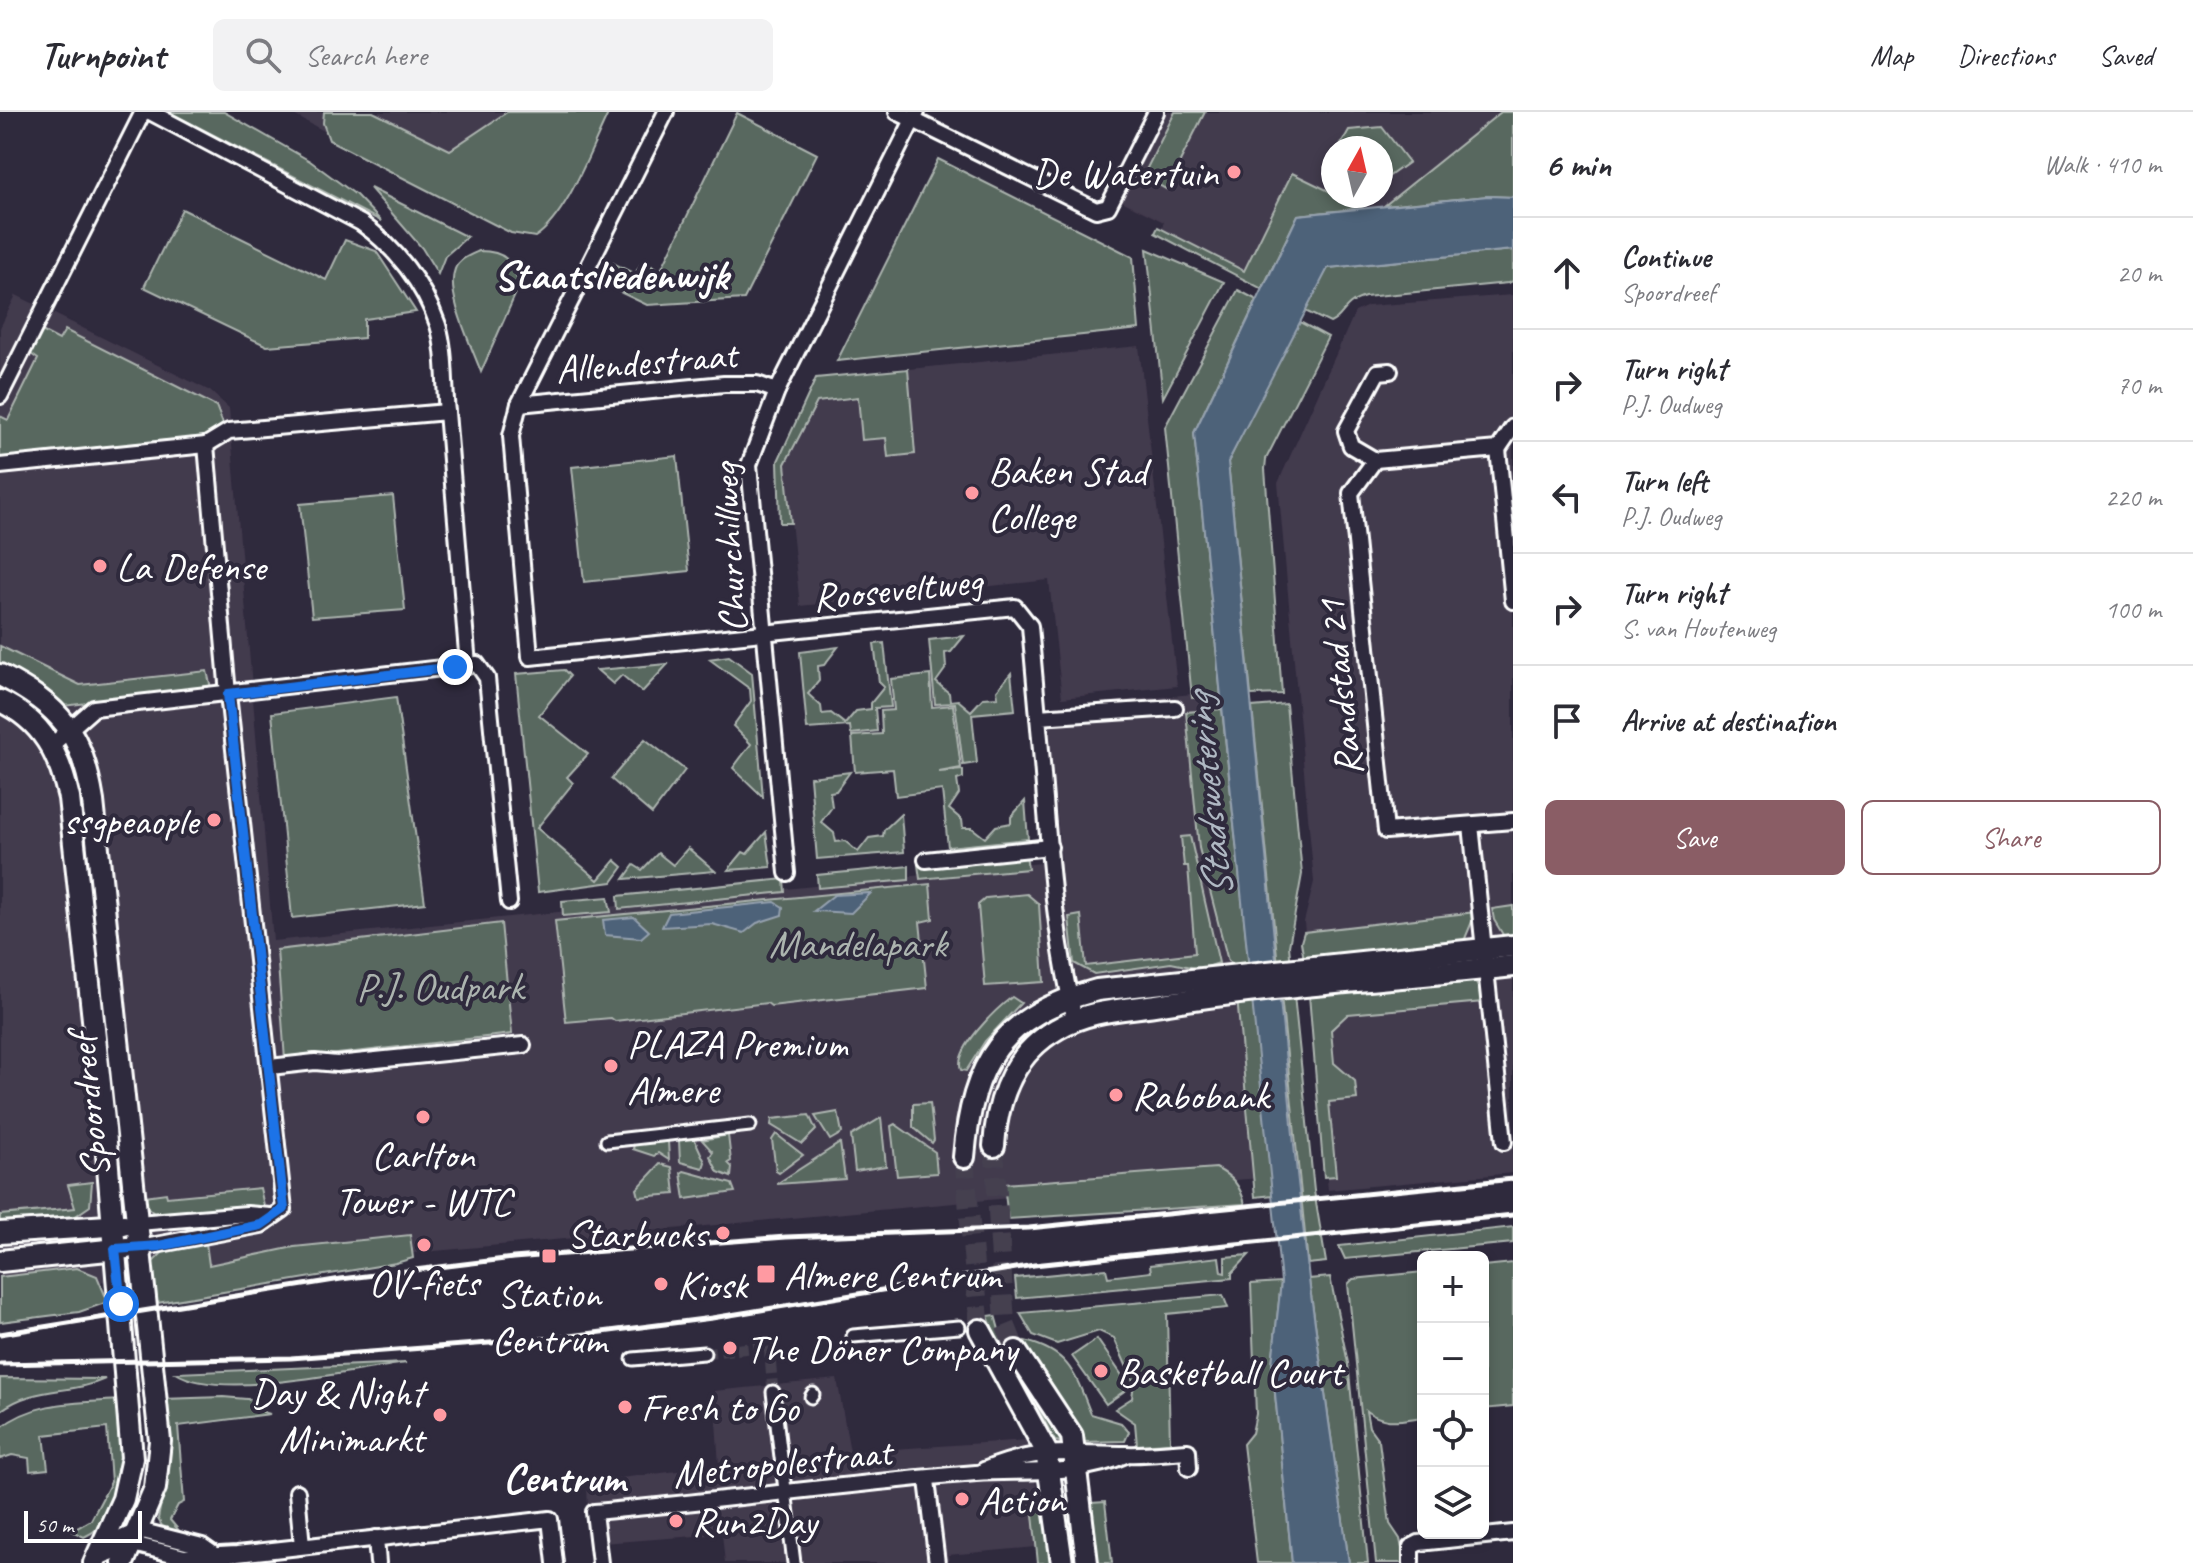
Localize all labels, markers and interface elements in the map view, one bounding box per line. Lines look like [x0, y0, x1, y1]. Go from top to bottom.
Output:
search box [213, 19, 773, 91]
text: Turnpoint [40, 32, 165, 79]
icon: search [241, 33, 285, 77]
text: Search here [305, 36, 427, 74]
text: Map [1870, 38, 1913, 73]
text: Directions [1957, 38, 2055, 73]
text: Saved [2099, 38, 2153, 73]
north arrow [1321, 136, 1393, 208]
text: 6 min [1545, 143, 1611, 186]
place label: De Watertuin [1033, 148, 1219, 198]
text: Walk · 410 m [2044, 148, 2161, 181]
marker: De Watertuin [1225, 163, 1243, 181]
text: Continue [1621, 238, 1711, 276]
district label: Staatsliedenwijk [494, 249, 732, 302]
icon: ahead [1545, 251, 1589, 295]
text: 20 m [2117, 257, 2161, 290]
text: Spoordreef [1621, 276, 1715, 309]
street label: Allendestraat [553, 329, 743, 395]
text: Turn right [1621, 350, 1726, 388]
icon: right [1545, 363, 1589, 407]
text: 70 m [2117, 369, 2161, 402]
text: P.J. Oudweg [1621, 388, 1721, 421]
place label: Baken Stad College [988, 446, 1153, 542]
street label: Churchillweg [699, 459, 758, 634]
text: Turn left [1621, 462, 1708, 500]
icon: left [1545, 475, 1589, 519]
text: 220 m [2105, 481, 2161, 514]
marker: Baken Stad College [963, 484, 981, 502]
text: P.J. Oudweg [1621, 500, 1721, 533]
place label: La Defense [116, 542, 269, 592]
street label: Rooseveltweg [810, 555, 987, 623]
marker: La Defense [91, 557, 109, 575]
text: Turn right [1621, 574, 1726, 612]
icon: right [1545, 587, 1589, 631]
text: 100 m [2105, 593, 2161, 626]
street label: Randstad 21 [1306, 595, 1374, 778]
text: S. van Houtenweg [1621, 612, 1776, 645]
route end [437, 649, 473, 685]
water label: Stadswetering [1171, 686, 1246, 900]
icon: arrive [1545, 699, 1589, 743]
text: Arrive at destination [1621, 702, 1836, 740]
place label: ssgpeaople [63, 796, 201, 846]
button: Save [1545, 800, 1845, 875]
button: Share [1861, 800, 2161, 875]
marker: ssgpeaople [205, 811, 223, 829]
park label: Mandelapark [769, 919, 949, 969]
park label: P.J. Oudpark [357, 962, 527, 1012]
place label: PLAZA Premium Almere [627, 1019, 849, 1115]
street label: Spoordreef [56, 1024, 121, 1181]
marker: PLAZA Premium Almere [602, 1057, 620, 1075]
place label: Rabobank [1132, 1071, 1272, 1121]
marker: Rabobank [1107, 1086, 1125, 1104]
marker: Carlton Tower - WTC [414, 1108, 432, 1126]
place label: Carlton Tower - WTC [335, 1130, 516, 1226]
place label: Starbucks [567, 1209, 710, 1259]
marker: Starbucks [714, 1224, 732, 1242]
marker: OV-fiets [415, 1236, 433, 1254]
marker: Station Centrum [540, 1247, 558, 1265]
place label: Almere Centrum [784, 1250, 1004, 1300]
map controls [1417, 1251, 1489, 1539]
button: + [1417, 1251, 1489, 1323]
place label: OV-fiets [369, 1258, 483, 1308]
place label: Kiosk [677, 1260, 750, 1310]
marker: Almere Centrum [755, 1263, 777, 1285]
place label: Station Centrum [492, 1269, 610, 1365]
marker: Kiosk [652, 1275, 670, 1293]
route start [103, 1286, 139, 1322]
button: − [1417, 1323, 1489, 1395]
place label: The Döner Company [746, 1324, 1021, 1374]
marker: The Döner Company [721, 1339, 739, 1357]
place label: Basketball Court [1117, 1347, 1346, 1397]
marker: Basketball Court [1092, 1362, 1110, 1380]
place label: Day & Night Minimarkt [251, 1368, 430, 1464]
place label: Fresh to Go [641, 1383, 800, 1433]
button: locate [1417, 1395, 1489, 1467]
marker: Fresh to Go [616, 1398, 634, 1416]
marker: Day & Night Minimarkt [431, 1406, 449, 1424]
street label: Metropolestraat [670, 1426, 898, 1499]
district label: Centrum [503, 1452, 629, 1505]
button: layers [1417, 1467, 1489, 1539]
place label: Action [978, 1475, 1067, 1525]
marker: Action [953, 1490, 971, 1508]
place label: Run2Day [692, 1497, 820, 1547]
scale bar [24, 1507, 142, 1543]
text: 50 m [36, 1511, 73, 1539]
marker: Run2Day [667, 1512, 685, 1530]

